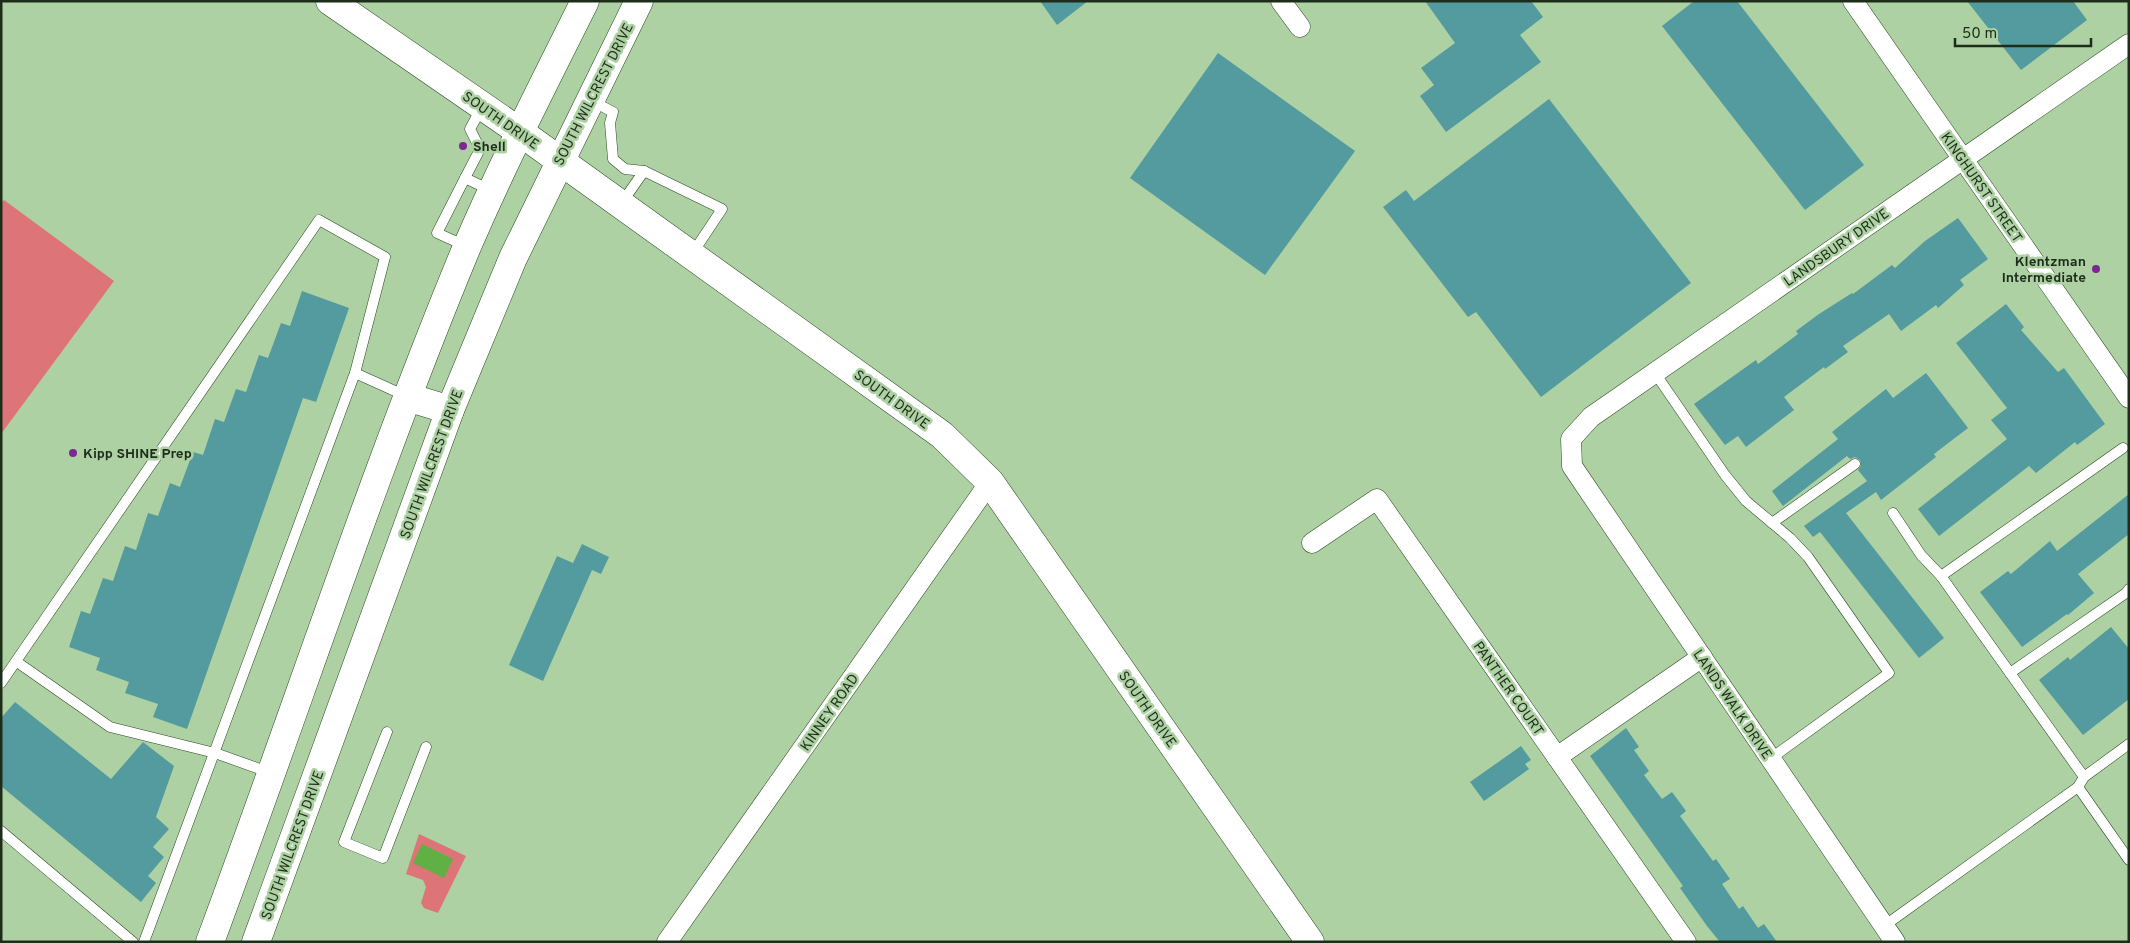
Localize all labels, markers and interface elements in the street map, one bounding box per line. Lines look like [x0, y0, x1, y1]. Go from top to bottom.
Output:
scale bar [1955, 15, 2091, 47]
street label: SOUTH WILCREST DRIVE [551, 21, 638, 169]
text: 50 m [1962, 25, 1997, 44]
street label: SOUTH DRIVE [459, 89, 542, 154]
street label: KINGHURST STREET [1936, 130, 2025, 246]
place label: Shell [473, 139, 506, 156]
marker: Shell [457, 140, 469, 152]
street label: LANDSBURY DRIVE [1781, 206, 1893, 291]
place label: Klentzman Intermediate [2002, 254, 2086, 287]
marker: Klentzman Intermediate [2090, 263, 2102, 275]
street label: SOUTH DRIVE [850, 367, 932, 433]
street label: SOUTH WILCREST DRIVE [397, 387, 467, 542]
place label: Kipp SHINE Prep [83, 446, 192, 463]
marker: Kipp SHINE Prep [67, 447, 79, 459]
street label: PANTHER COURT [1469, 638, 1547, 739]
street label: LANDS WALK DRIVE [1689, 647, 1775, 763]
street label: SOUTH DRIVE [1114, 668, 1179, 751]
street label: KINNEY ROAD [797, 671, 863, 755]
street label: SOUTH WILCREST DRIVE [258, 768, 328, 923]

